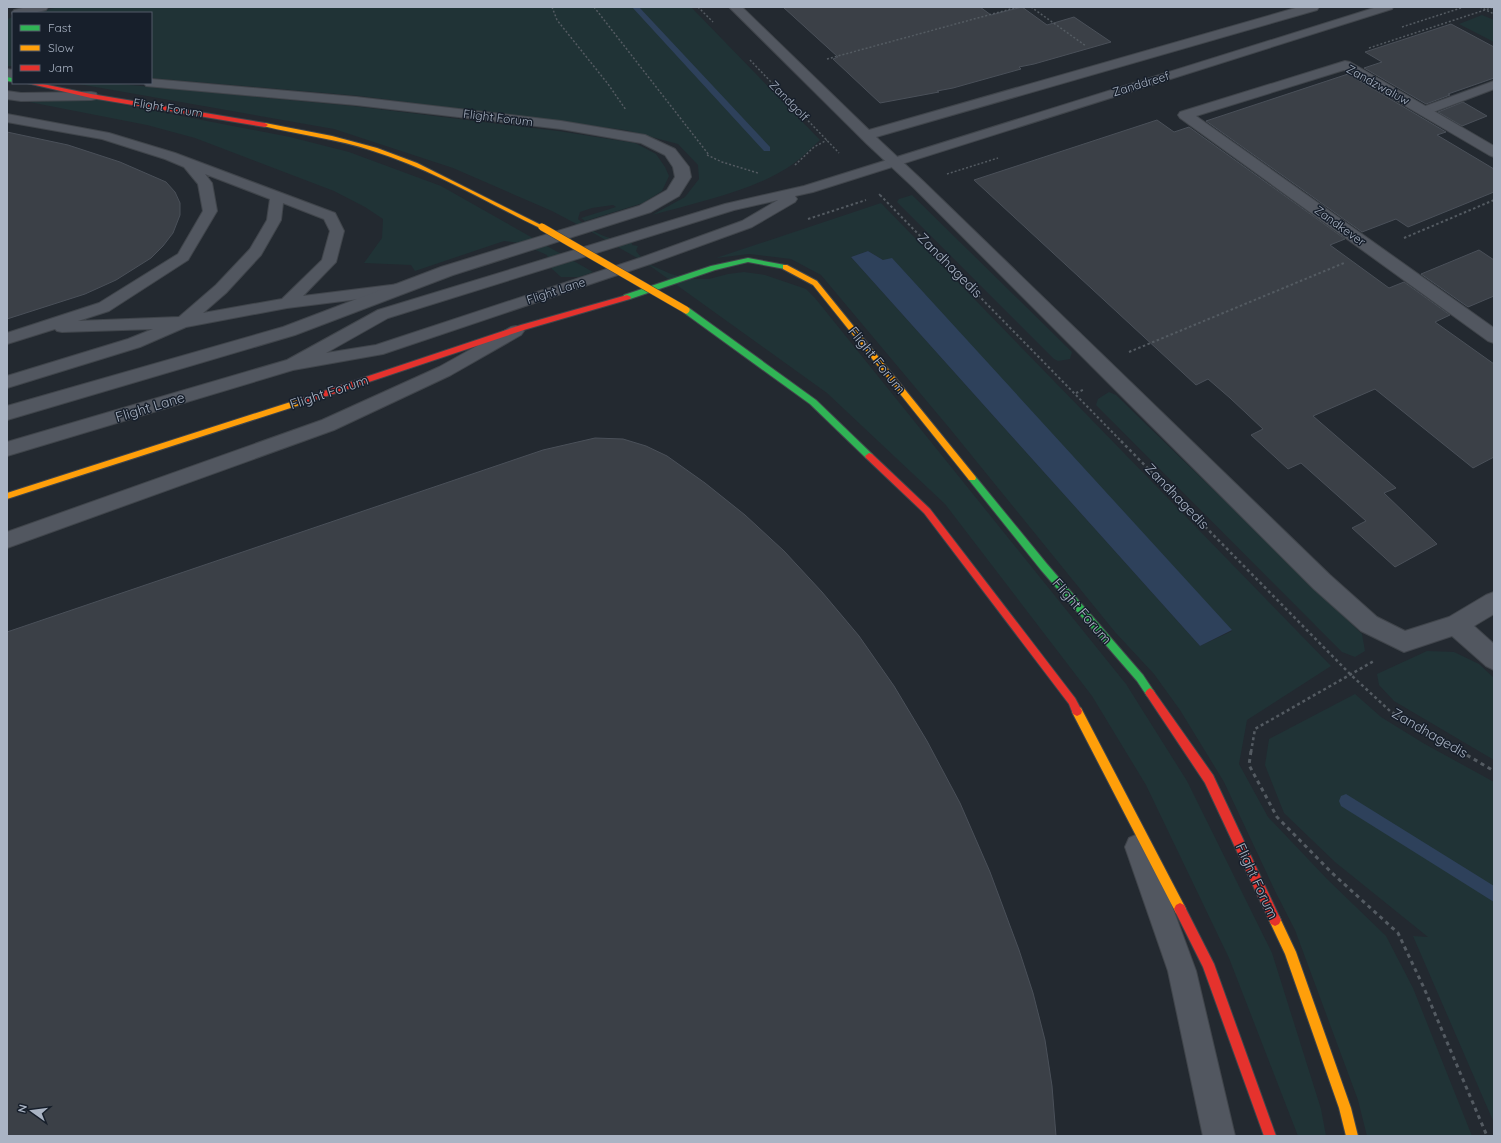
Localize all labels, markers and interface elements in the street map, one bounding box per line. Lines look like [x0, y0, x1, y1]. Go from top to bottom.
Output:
legend [12, 12, 152, 84]
text: Fast [48, 20, 72, 35]
text: Slow [48, 40, 74, 55]
text: Jam [48, 60, 73, 75]
street label: Zandzwaluw [1344, 61, 1412, 108]
street label: Zanddreef [1111, 68, 1172, 99]
street label: Zandgolf [766, 77, 813, 125]
street label: Flight Forum [132, 95, 204, 120]
street label: Flight Forum [462, 106, 534, 129]
street label: Zandkever [1312, 202, 1369, 249]
street label: Zandhagedis [914, 229, 986, 301]
street label: Flight Lane [524, 274, 587, 307]
street label: Flight Forum [844, 323, 910, 397]
street label: Flight Forum [287, 371, 371, 413]
street label: Flight Lane [113, 388, 187, 426]
street label: Zandhagedis [1141, 459, 1213, 533]
street label: Flight Forum [1048, 574, 1116, 648]
street label: Zandhagedis [1389, 704, 1471, 762]
street label: Flight Forum [1232, 840, 1282, 922]
north arrow [12, 1091, 52, 1131]
text: N [15, 1103, 30, 1114]

